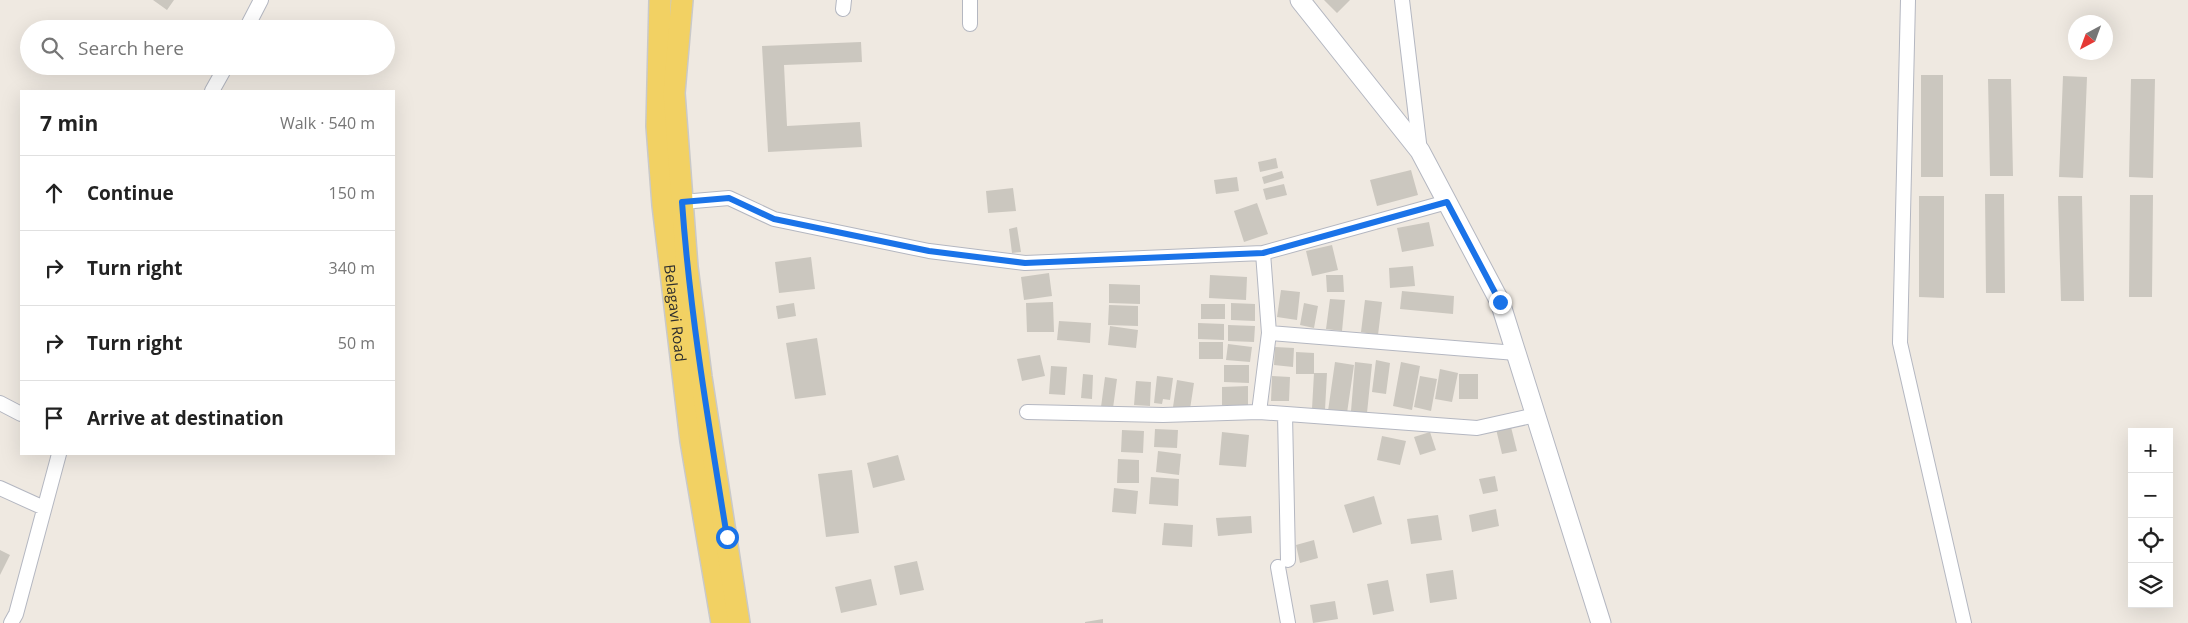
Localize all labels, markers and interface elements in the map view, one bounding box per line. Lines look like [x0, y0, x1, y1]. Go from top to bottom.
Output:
north arrow [2068, 15, 2113, 60]
search box [20, 20, 395, 75]
icon: search [38, 34, 66, 62]
text: Search here [78, 35, 184, 61]
text: 7 min [40, 109, 98, 137]
text: Walk · 540 m [280, 112, 375, 134]
icon: ahead [40, 179, 68, 207]
text: Continue [87, 180, 174, 206]
text: 150 m [329, 182, 375, 204]
icon: right [40, 254, 68, 282]
text: Turn right [87, 255, 182, 281]
text: 340 m [329, 257, 375, 279]
street label: Belagavi Road [660, 263, 692, 363]
route end [1489, 291, 1512, 314]
icon: right [40, 329, 68, 357]
text: Turn right [87, 330, 182, 356]
text: 50 m [338, 332, 375, 354]
icon: arrive [40, 404, 68, 432]
text: Arrive at destination [87, 405, 284, 431]
map controls [2128, 428, 2173, 608]
button: + [2128, 428, 2173, 473]
button: − [2128, 473, 2173, 518]
button: locate [2128, 518, 2173, 563]
route start [716, 526, 739, 549]
button: layers [2128, 563, 2173, 608]

